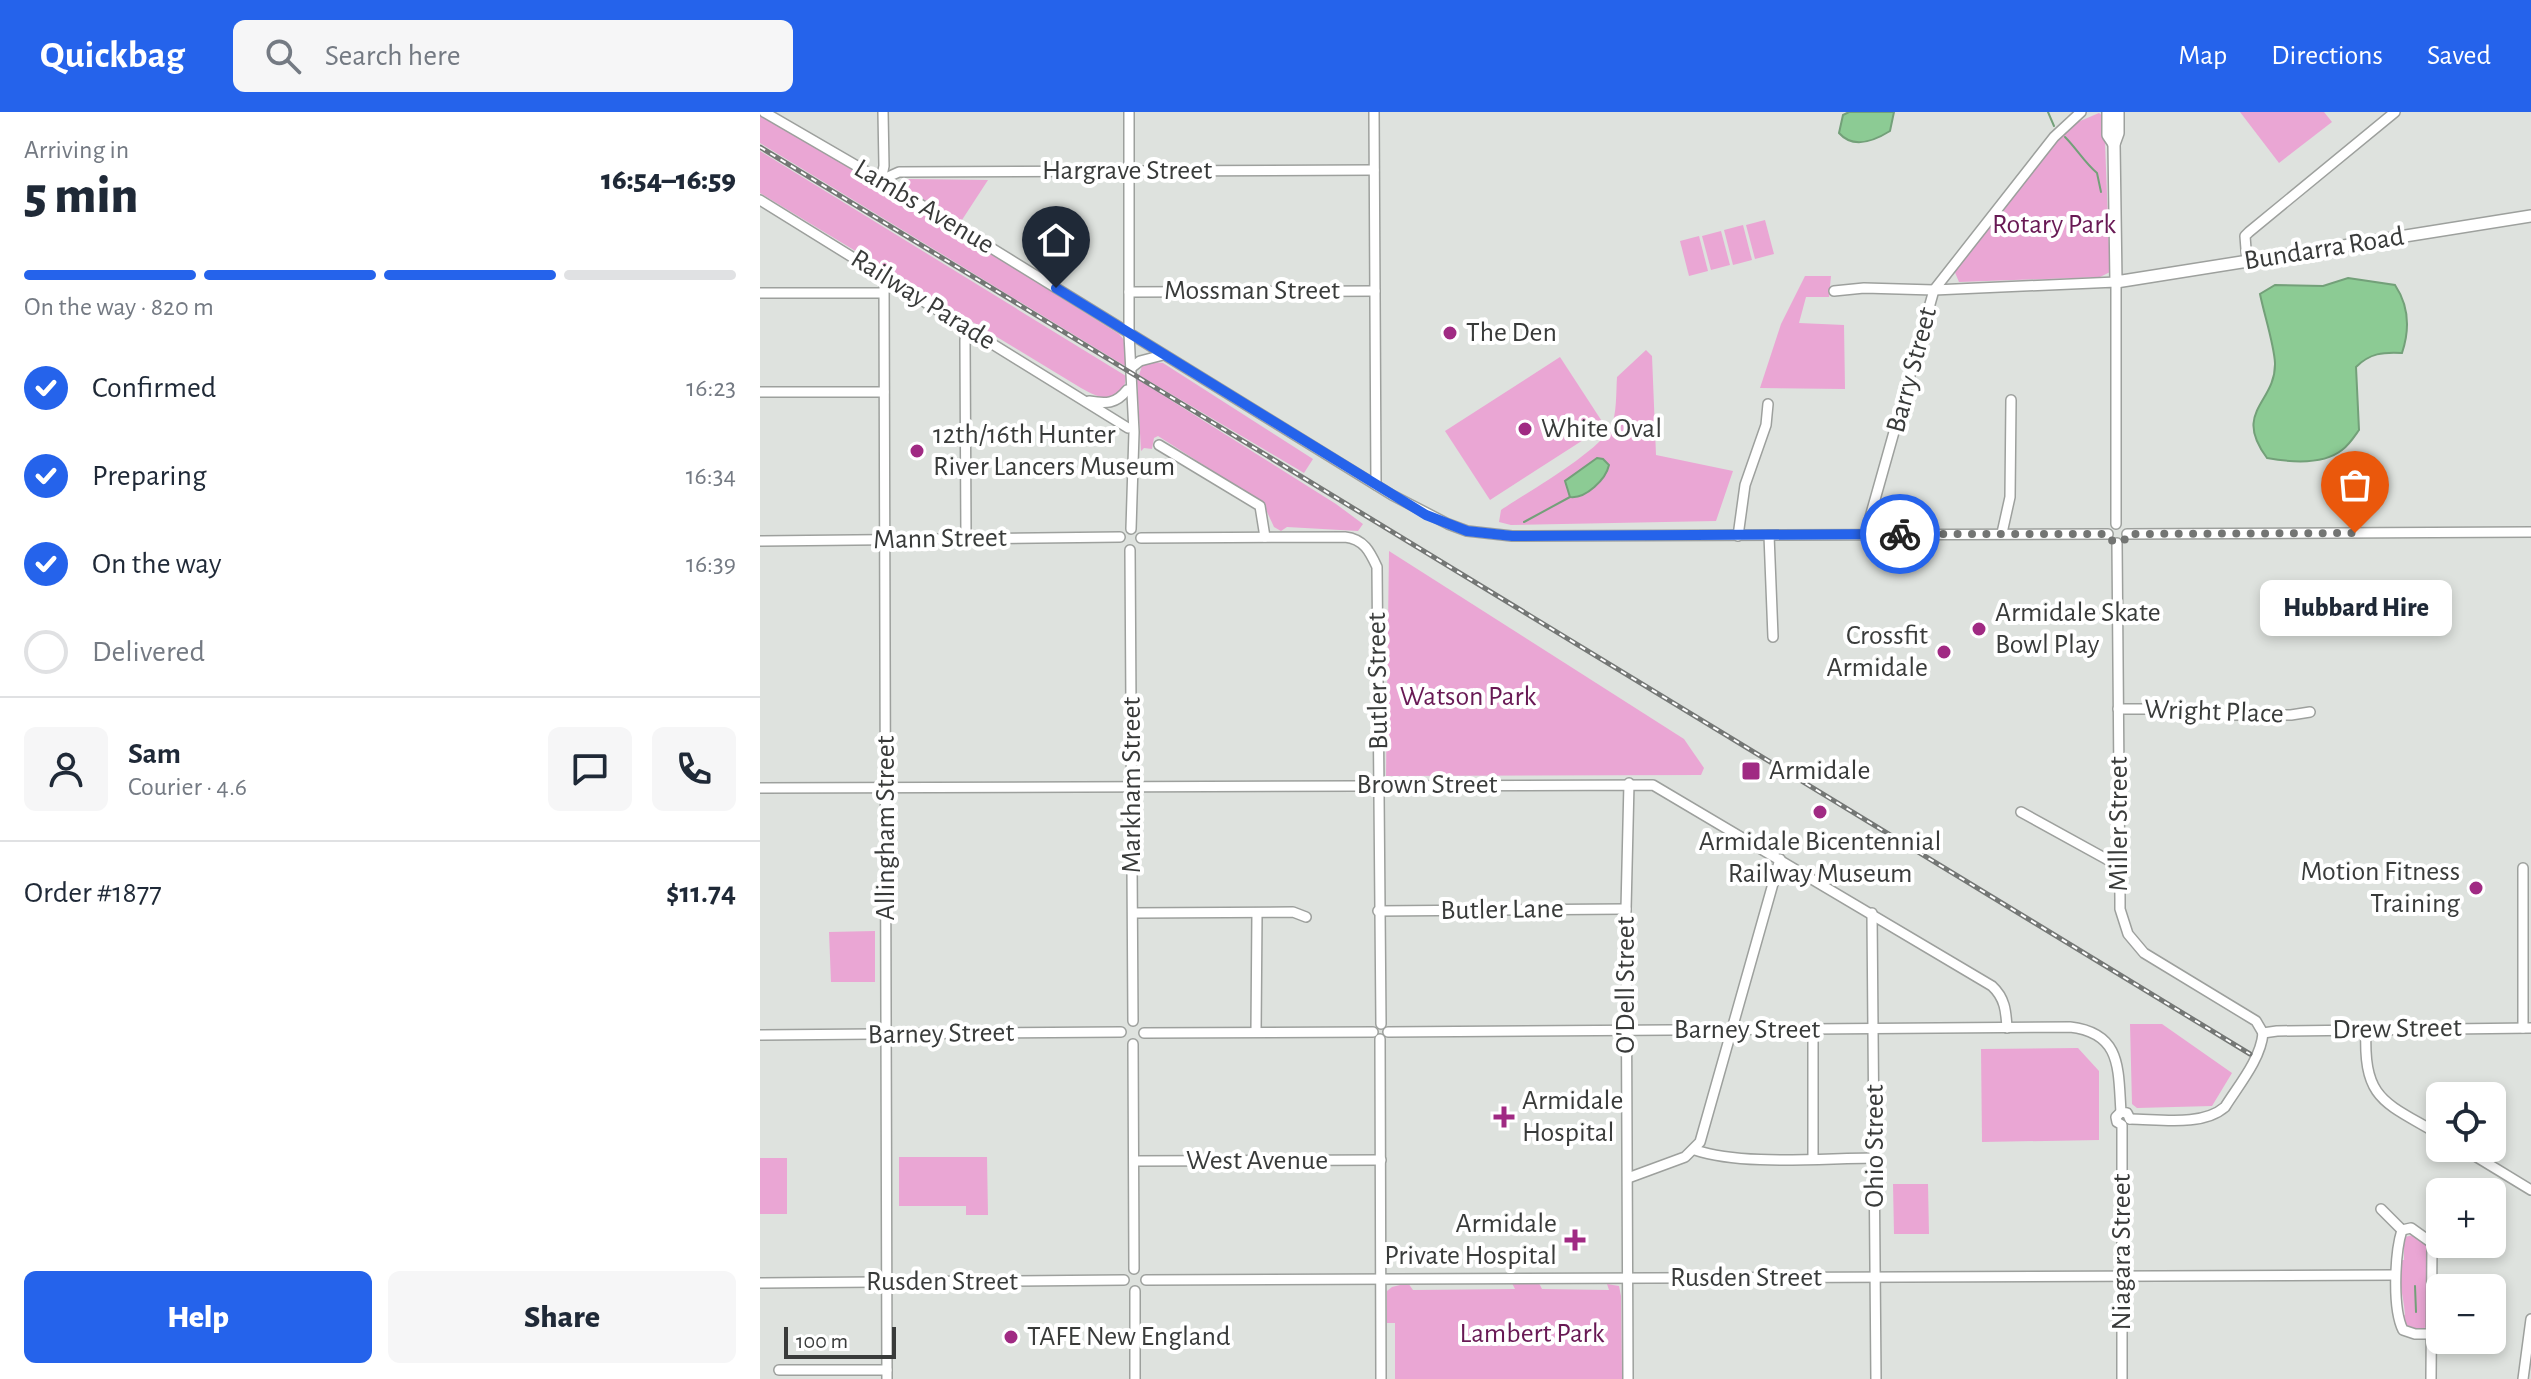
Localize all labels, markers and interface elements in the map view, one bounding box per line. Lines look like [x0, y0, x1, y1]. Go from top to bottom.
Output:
search box [233, 20, 793, 92]
icon: search [261, 34, 305, 78]
text: Quickbag [40, 37, 185, 75]
text: Search here [325, 41, 461, 71]
text: Map [2178, 42, 2227, 70]
text: Directions [2271, 42, 2383, 70]
text: Saved [2427, 42, 2491, 70]
text: Arriving in [24, 137, 129, 163]
street label: Lambs Avenue [849, 154, 999, 260]
street label: Hargrave Street [1042, 157, 1212, 185]
text: 16:54–16:59 [601, 165, 736, 195]
text: 5 min [24, 170, 138, 222]
pin [1022, 206, 1090, 288]
park label: Rotary Park [1992, 211, 2116, 239]
icon: home [1034, 218, 1078, 262]
street label: Bundarra Road [2242, 223, 2406, 275]
street label: Railway Parade [846, 244, 1000, 356]
street label: Mossman Street [1164, 277, 1340, 305]
text: On the way · 820 m [24, 294, 214, 320]
street label: Barry Street [1882, 304, 1942, 436]
place label: The Den [1466, 319, 1557, 347]
marker: The Den [1441, 324, 1459, 342]
icon: check [24, 366, 68, 410]
text: Confirmed [92, 373, 216, 403]
text: 16:23 [686, 375, 736, 401]
place label: White Oval [1541, 415, 1662, 443]
marker: White Oval [1516, 420, 1534, 438]
place label: 12th/16th Hunter River Lancers Museum [933, 421, 1175, 481]
marker: 12th/16th Hunter River Lancers Museum [908, 442, 926, 460]
pin [2321, 451, 2389, 533]
icon: check [24, 454, 68, 498]
text: Preparing [92, 461, 207, 491]
text: 16:34 [686, 463, 736, 489]
icon: bag [2333, 463, 2377, 507]
courier [1860, 494, 1940, 574]
icon: bike [1878, 512, 1922, 556]
street label: Mann Street [873, 524, 1007, 554]
icon: check [24, 542, 68, 586]
text: On the way [92, 549, 221, 579]
text: 16:39 [686, 551, 736, 577]
callout: Hubbard Hire [2259, 581, 2451, 637]
text: Hubbard Hire [2283, 595, 2429, 621]
place label: Armidale Skate Bowl Play [1995, 599, 2161, 659]
street label: Butler Street [1363, 612, 1393, 750]
marker: Armidale Skate Bowl Play [1970, 620, 1988, 638]
place label: Crossfit Armidale [1827, 622, 1928, 682]
text: Delivered [92, 637, 205, 667]
marker: Crossfit Armidale [1935, 643, 1953, 661]
park label: Watson Park [1400, 683, 1537, 711]
street label: Wright Place [2144, 696, 2284, 728]
street label: Markham Street [1118, 697, 1146, 873]
button: person [24, 727, 108, 811]
button: chat [548, 727, 632, 811]
button: phone [652, 727, 736, 811]
street label: Allingham Street [872, 735, 900, 921]
text: Sam [128, 739, 181, 769]
street label: Miller Street [2105, 756, 2133, 892]
place label: Armidale [1769, 757, 1870, 785]
marker: Armidale [1740, 760, 1762, 782]
street label: Brown Street [1357, 771, 1498, 799]
text: Courier · 4.6 [128, 774, 247, 800]
marker: Armidale Bicentennial Railway Museum [1811, 803, 1829, 821]
place label: Armidale Bicentennial Railway Museum [1699, 828, 1941, 888]
place label: Motion Fitness Training [2301, 858, 2460, 918]
text: Order #1877 [24, 878, 162, 908]
text: $11.74 [666, 878, 736, 908]
marker: Motion Fitness Training [2467, 879, 2485, 897]
street label: Butler Lane [1440, 895, 1564, 925]
street label: O'Dell Street [1612, 916, 1640, 1054]
street label: Drew Street [2332, 1014, 2462, 1044]
street label: Barney Street [1674, 1016, 1820, 1044]
street label: Barney Street [867, 1019, 1015, 1049]
map controls [2426, 1082, 2506, 1354]
button: locate [2426, 1082, 2506, 1162]
street label: Ohio Street [1861, 1084, 1889, 1208]
place label: Armidale Hospital [1522, 1087, 1623, 1147]
marker: Armidale Hospital [1493, 1106, 1515, 1128]
street label: West Avenue [1186, 1147, 1328, 1175]
street label: Niagara Street [2108, 1173, 2136, 1331]
button: + [2426, 1178, 2506, 1258]
place label: Armidale Private Hospital [1384, 1210, 1557, 1270]
marker: Armidale Private Hospital [1564, 1229, 1586, 1251]
street label: Rusden Street [1670, 1264, 1822, 1292]
street label: Rusden Street [866, 1268, 1018, 1296]
button: Help [24, 1271, 372, 1363]
button: Share [388, 1271, 736, 1363]
button: − [2426, 1274, 2506, 1354]
park label: Lambert Park [1460, 1320, 1605, 1348]
scale bar [784, 1323, 896, 1359]
place label: TAFE New England [1027, 1323, 1230, 1351]
marker: TAFE New England [1002, 1328, 1020, 1346]
text: 100 m [796, 1330, 848, 1352]

